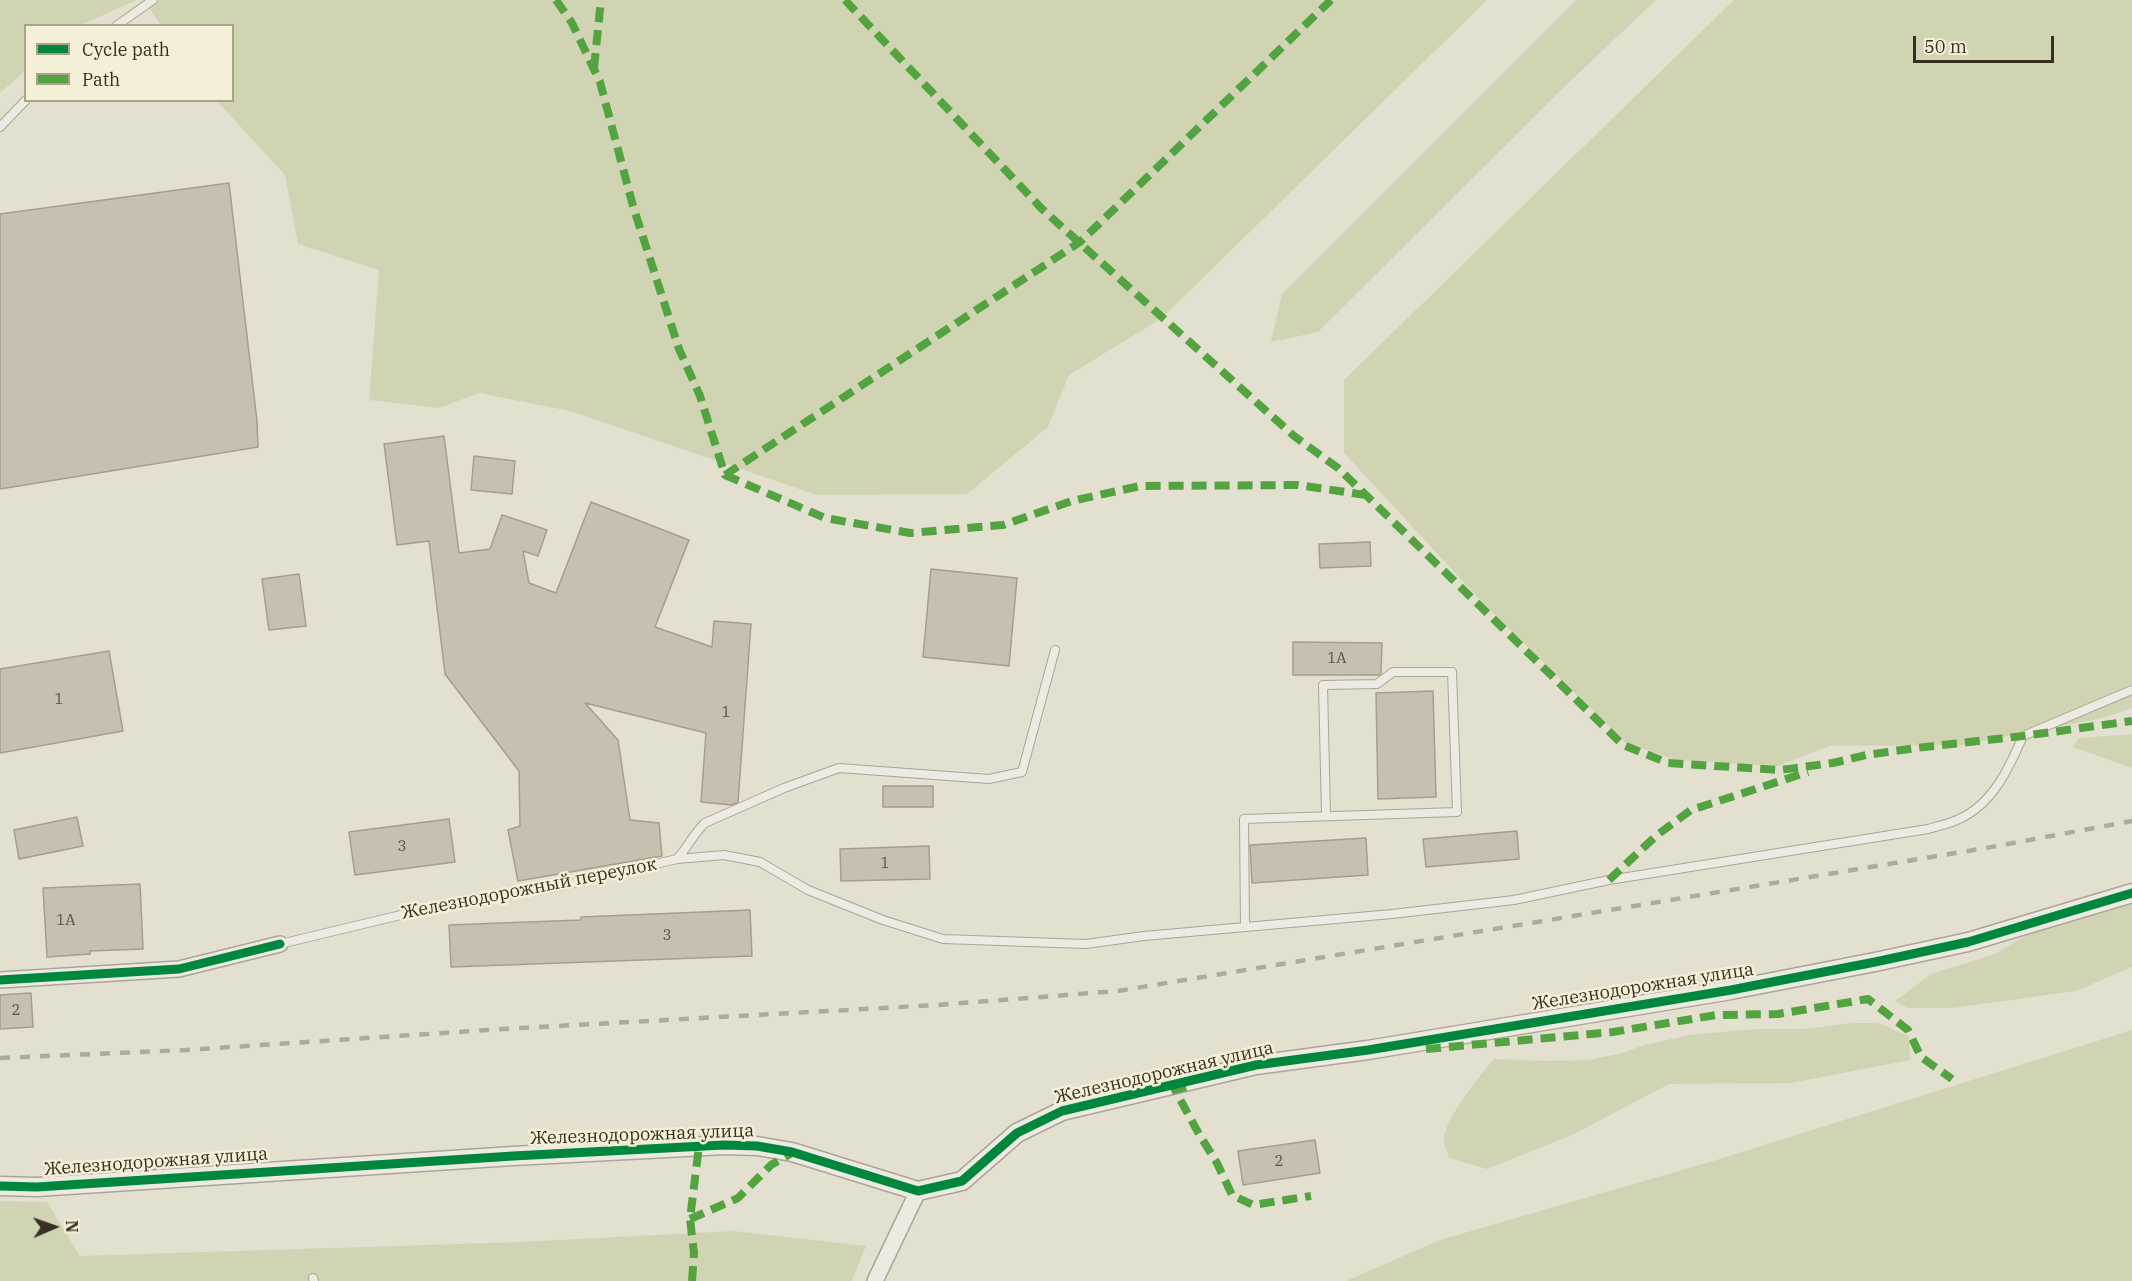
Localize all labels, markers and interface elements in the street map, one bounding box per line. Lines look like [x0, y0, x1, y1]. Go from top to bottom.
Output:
legend [24, 24, 234, 102]
scale bar [1916, 24, 2057, 62]
text: 50 m [1924, 35, 1967, 58]
text: Cycle path [82, 38, 170, 61]
text: Path [82, 68, 120, 91]
house number: 1А [1327, 650, 1347, 668]
house number: 1 [55, 691, 63, 709]
house number: 1 [722, 704, 730, 722]
house number: 3 [398, 838, 406, 856]
street label: Железнодорожный переулок [400, 854, 658, 924]
house number: 1 [881, 855, 889, 873]
house number: 1А [56, 912, 76, 930]
house number: 3 [663, 927, 671, 945]
street label: Железнодорожная улица [1531, 959, 1755, 1015]
house number: 2 [12, 1002, 20, 1020]
street label: Железнодорожная улица [1052, 1037, 1276, 1109]
street label: Железнодорожная улица [530, 1120, 754, 1150]
street label: Железнодорожная улица [43, 1143, 269, 1181]
house number: 2 [1275, 1153, 1283, 1171]
north arrow [24, 1197, 84, 1257]
text: N [62, 1220, 82, 1233]

